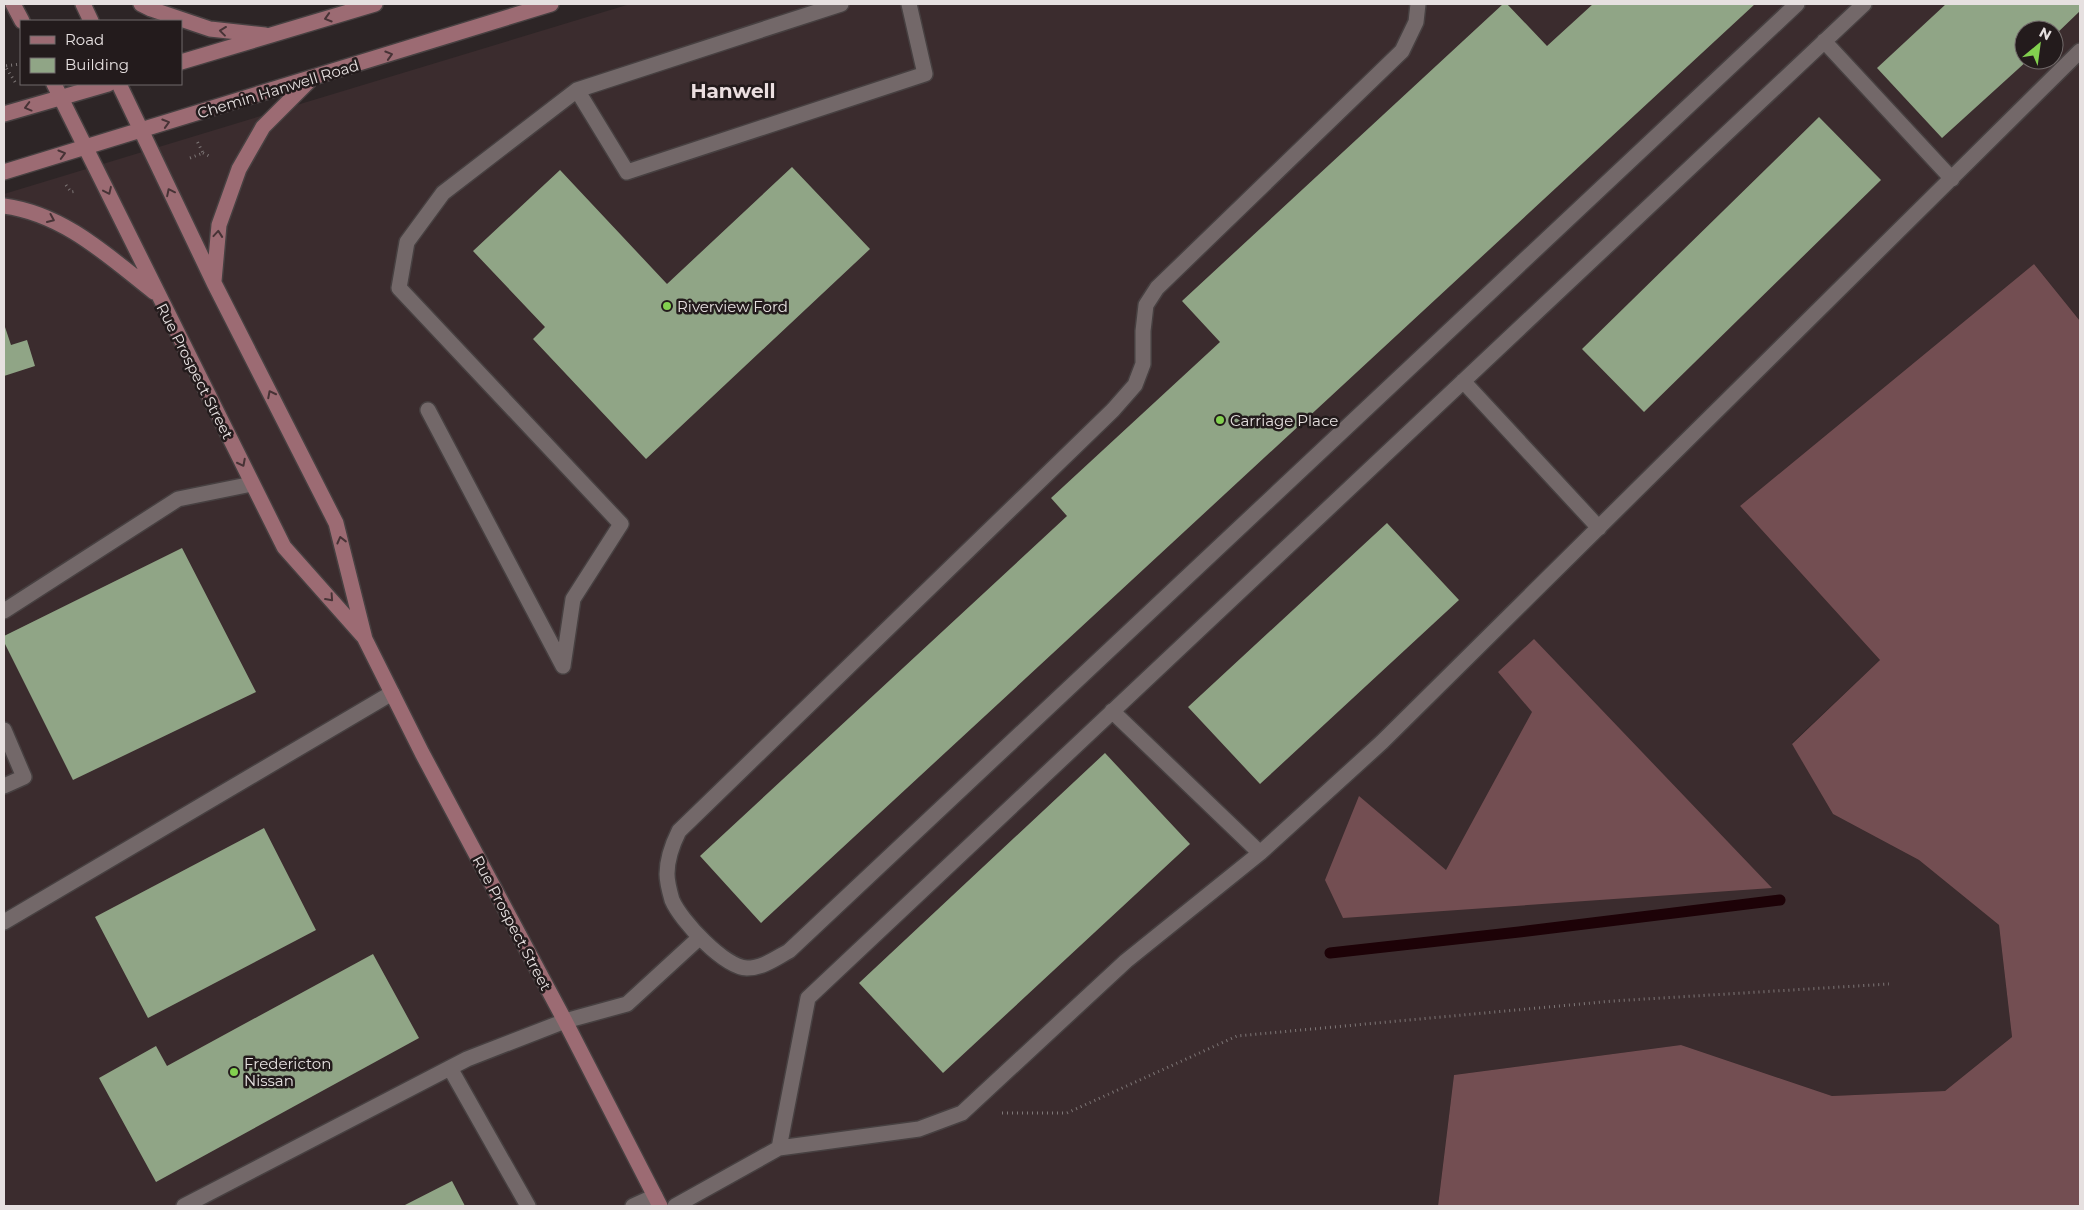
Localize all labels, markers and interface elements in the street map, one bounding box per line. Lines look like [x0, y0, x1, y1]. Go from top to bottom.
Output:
one-way arrow [325, 13, 333, 23]
legend [20, 20, 182, 85]
north arrow [2014, 20, 2064, 70]
text: N [2036, 23, 2055, 44]
one-way arrow [219, 25, 227, 36]
text: Road [65, 30, 104, 49]
one-way arrow [384, 50, 392, 60]
text: Building [65, 55, 129, 74]
street label: Chemin Hanwell Road [195, 55, 361, 123]
district label: Hanwell [690, 79, 776, 103]
one-way arrow [24, 101, 32, 111]
one-way arrow [162, 118, 170, 128]
one-way arrow [57, 150, 65, 160]
one-way arrow [102, 186, 112, 195]
one-way arrow [166, 188, 176, 197]
one-way arrow [46, 212, 55, 223]
one-way arrow [213, 230, 224, 238]
place label: Riverview Ford [677, 297, 788, 316]
street label: Rue Prospect Street [152, 300, 238, 442]
marker: Riverview Ford [661, 300, 673, 312]
one-way arrow [267, 390, 277, 399]
place label: Carriage Place [1230, 411, 1338, 430]
marker: Carriage Place [1214, 414, 1226, 426]
one-way arrow [236, 458, 246, 467]
one-way arrow [336, 536, 347, 545]
one-way arrow [324, 593, 333, 602]
street label: Rue Prospect Street [468, 852, 556, 994]
place label: Fredericton Nissan [244, 1054, 331, 1090]
marker: Fredericton Nissan [228, 1066, 240, 1078]

